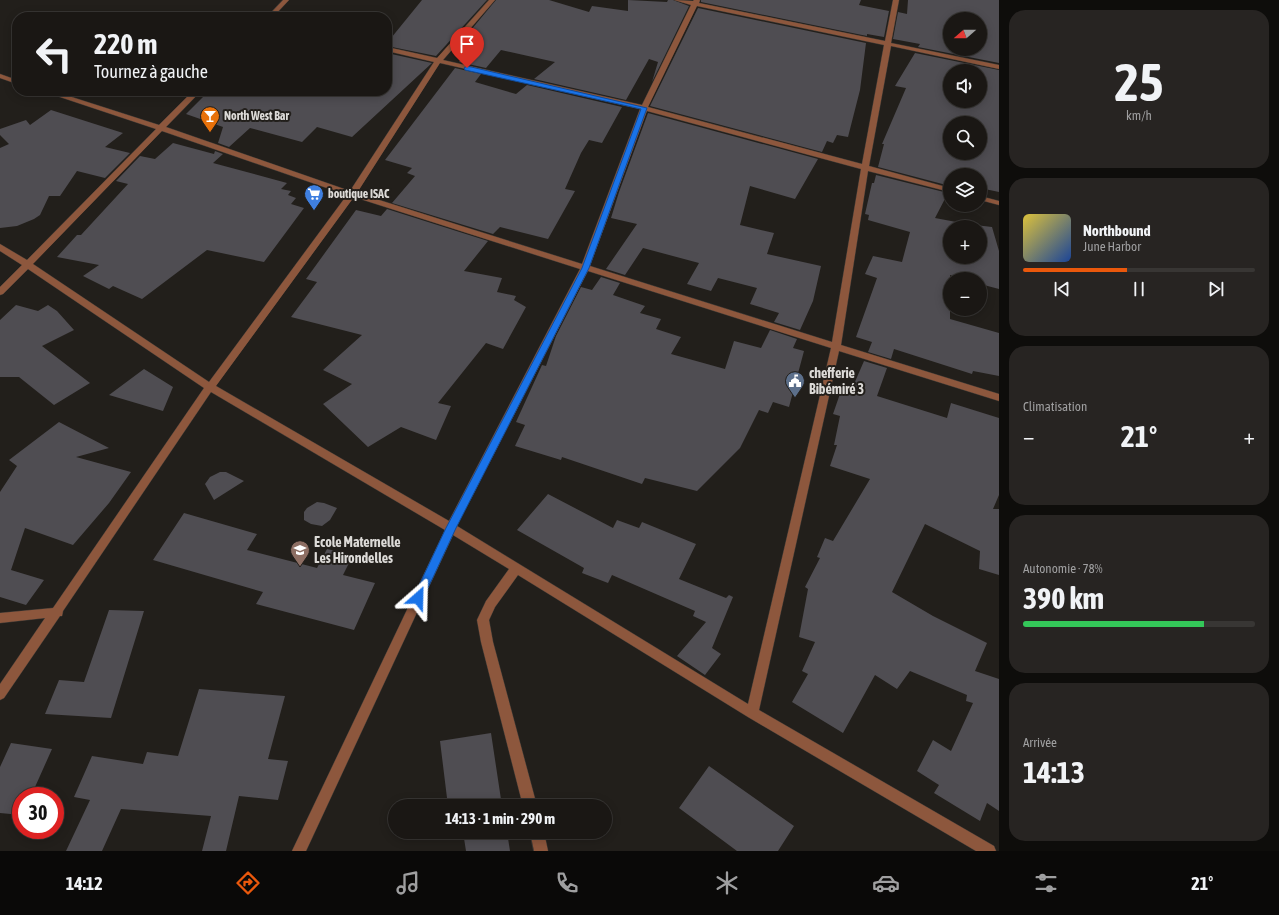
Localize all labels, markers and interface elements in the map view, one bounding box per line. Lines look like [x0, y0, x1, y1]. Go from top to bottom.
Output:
north arrow [943, 12, 987, 56]
map controls [943, 12, 987, 316]
pin [450, 27, 484, 68]
icon: left [28, 28, 80, 80]
text: 220 m [94, 28, 157, 60]
icon: arrive [456, 33, 478, 55]
text: 25 [1115, 52, 1163, 112]
text: Tournez à gauche [94, 61, 208, 82]
button: sound [943, 64, 987, 108]
bar icon: North West Bar [199, 105, 221, 133]
text: km/h [1126, 108, 1152, 123]
place label: North West Bar [224, 109, 289, 123]
button: search [943, 116, 987, 160]
button: layers [943, 168, 987, 212]
supermarket icon: boutique ISAC [303, 183, 325, 211]
place label: boutique ISAC [328, 187, 390, 201]
button: + [943, 220, 987, 264]
text: Northbound [1083, 222, 1151, 239]
text: June Harbor [1083, 239, 1141, 254]
button: − [943, 272, 987, 316]
icon: previous [1051, 278, 1073, 300]
icon: pause [1128, 278, 1150, 300]
icon: next [1205, 278, 1227, 300]
place label: chefferie Bibémiré 3 [809, 365, 864, 397]
public building icon: chefferie Bibémiré 3 [784, 370, 806, 398]
text: Climatisation [1023, 399, 1087, 414]
text: 21° [1121, 419, 1157, 453]
text: − [1023, 423, 1034, 449]
text: + [1244, 423, 1255, 449]
place label: Ecole Maternelle Les Hirondelles [314, 534, 401, 566]
school or university icon: Ecole Maternelle Les Hirondelles [289, 539, 311, 567]
text: Autonomie · 78% [1023, 561, 1103, 576]
position arrow [397, 577, 439, 619]
text: 390 km [1023, 581, 1104, 615]
text: Arrivée [1023, 735, 1057, 750]
text: 14:13 [1023, 755, 1085, 789]
speed limit sign: 30 [12, 787, 64, 839]
text: 14:13 · 1 min · 290 m [445, 810, 555, 827]
icon: directions [234, 869, 262, 897]
icon: music [394, 869, 422, 897]
icon: phone [553, 869, 581, 897]
icon: climate [713, 869, 741, 897]
icon: car [872, 869, 900, 897]
icon: filters [1032, 869, 1060, 897]
text: 14:12 [66, 873, 103, 894]
text: 21° [1191, 873, 1213, 894]

